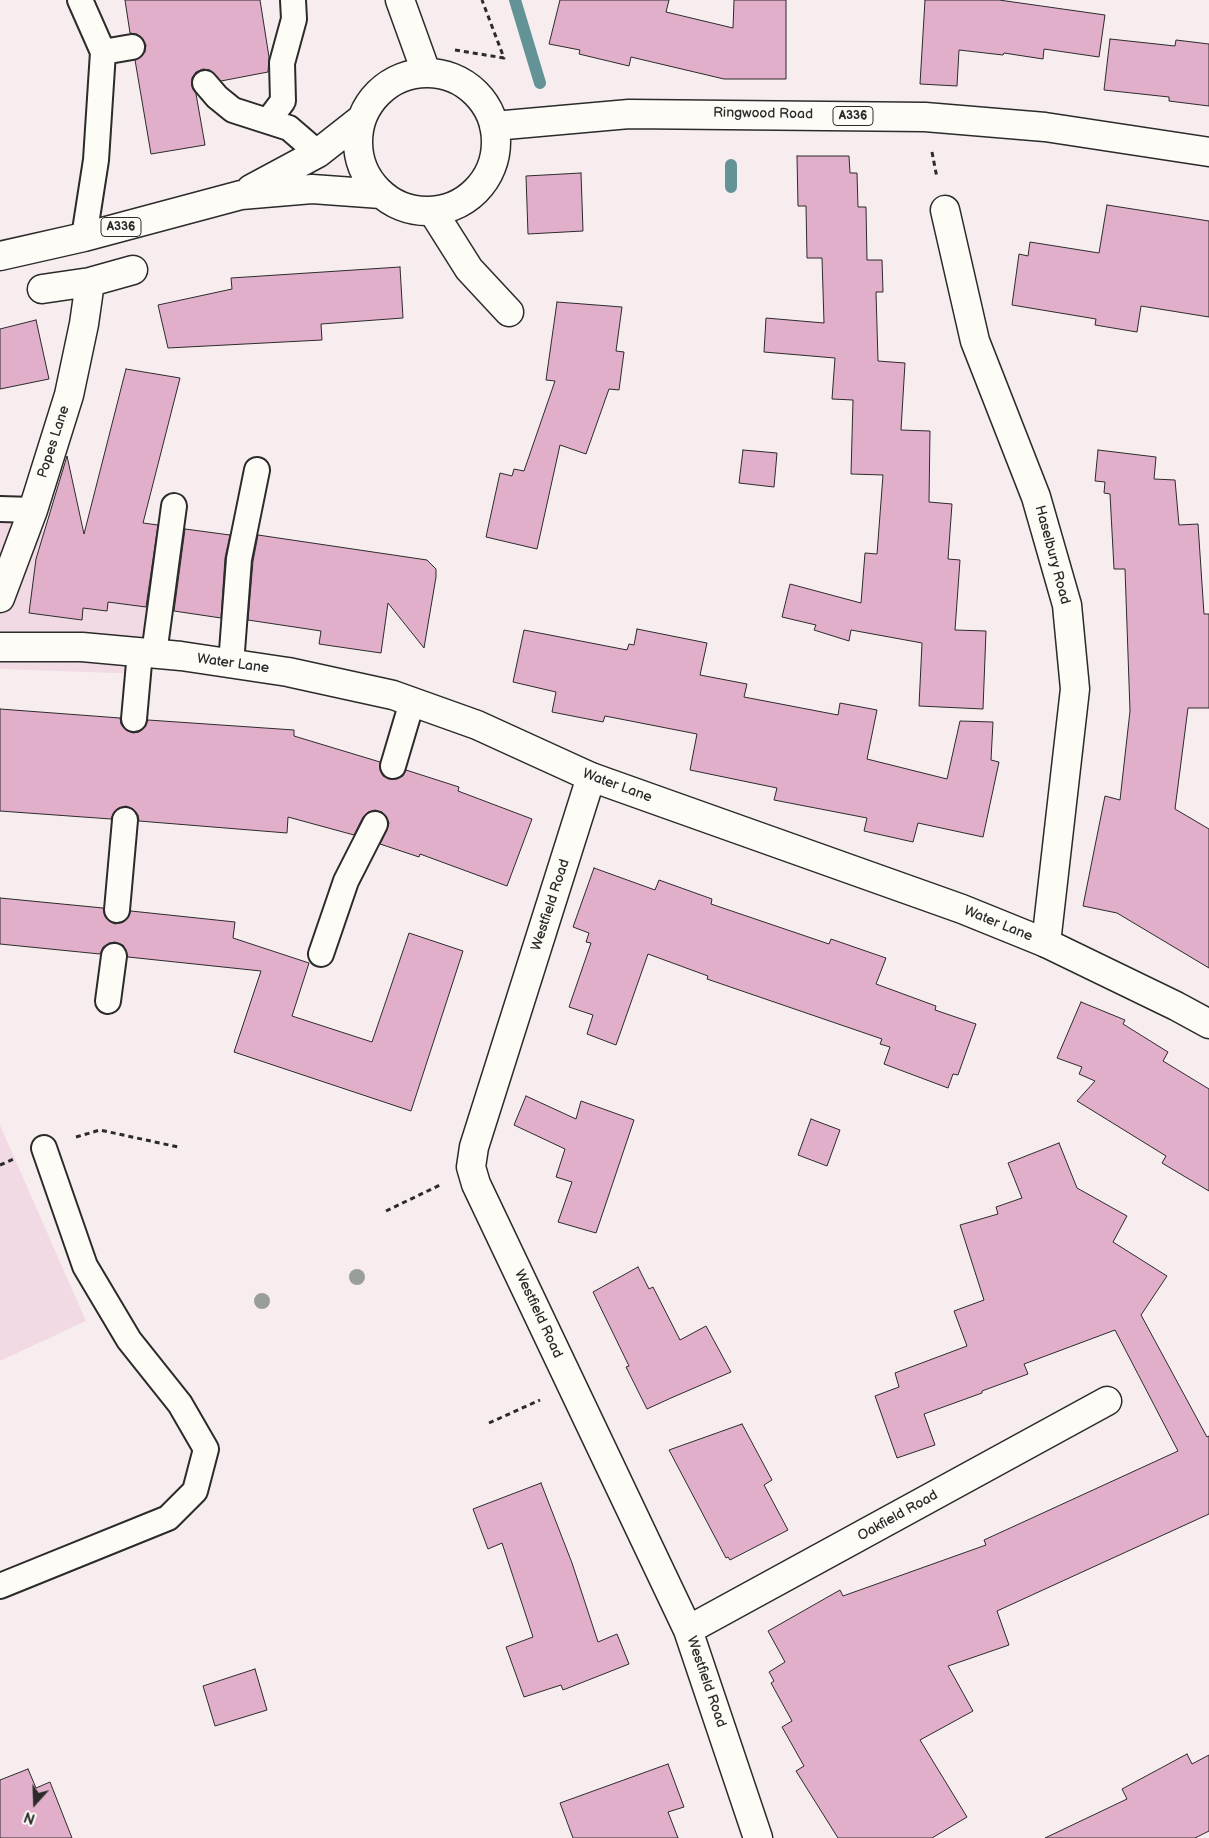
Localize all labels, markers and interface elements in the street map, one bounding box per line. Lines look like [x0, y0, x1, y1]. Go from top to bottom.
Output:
street label: Ringwood Road [713, 105, 813, 123]
road number: A336 [833, 106, 873, 125]
road number: A336 [101, 218, 141, 236]
street label: Popes Lane [34, 404, 74, 480]
street label: Haselbury Road [1031, 504, 1073, 606]
street label: Water Lane [196, 651, 270, 677]
street label: Water Lane [580, 766, 654, 806]
street label: Westfield Road [528, 857, 574, 953]
street label: Water Lane [961, 903, 1035, 945]
street label: Westfield Road [510, 1267, 566, 1361]
street label: Oakfield Road [855, 1487, 941, 1545]
street label: Westfield Road [683, 1634, 729, 1730]
north arrow [10, 1778, 60, 1828]
text: N [22, 1808, 38, 1827]

